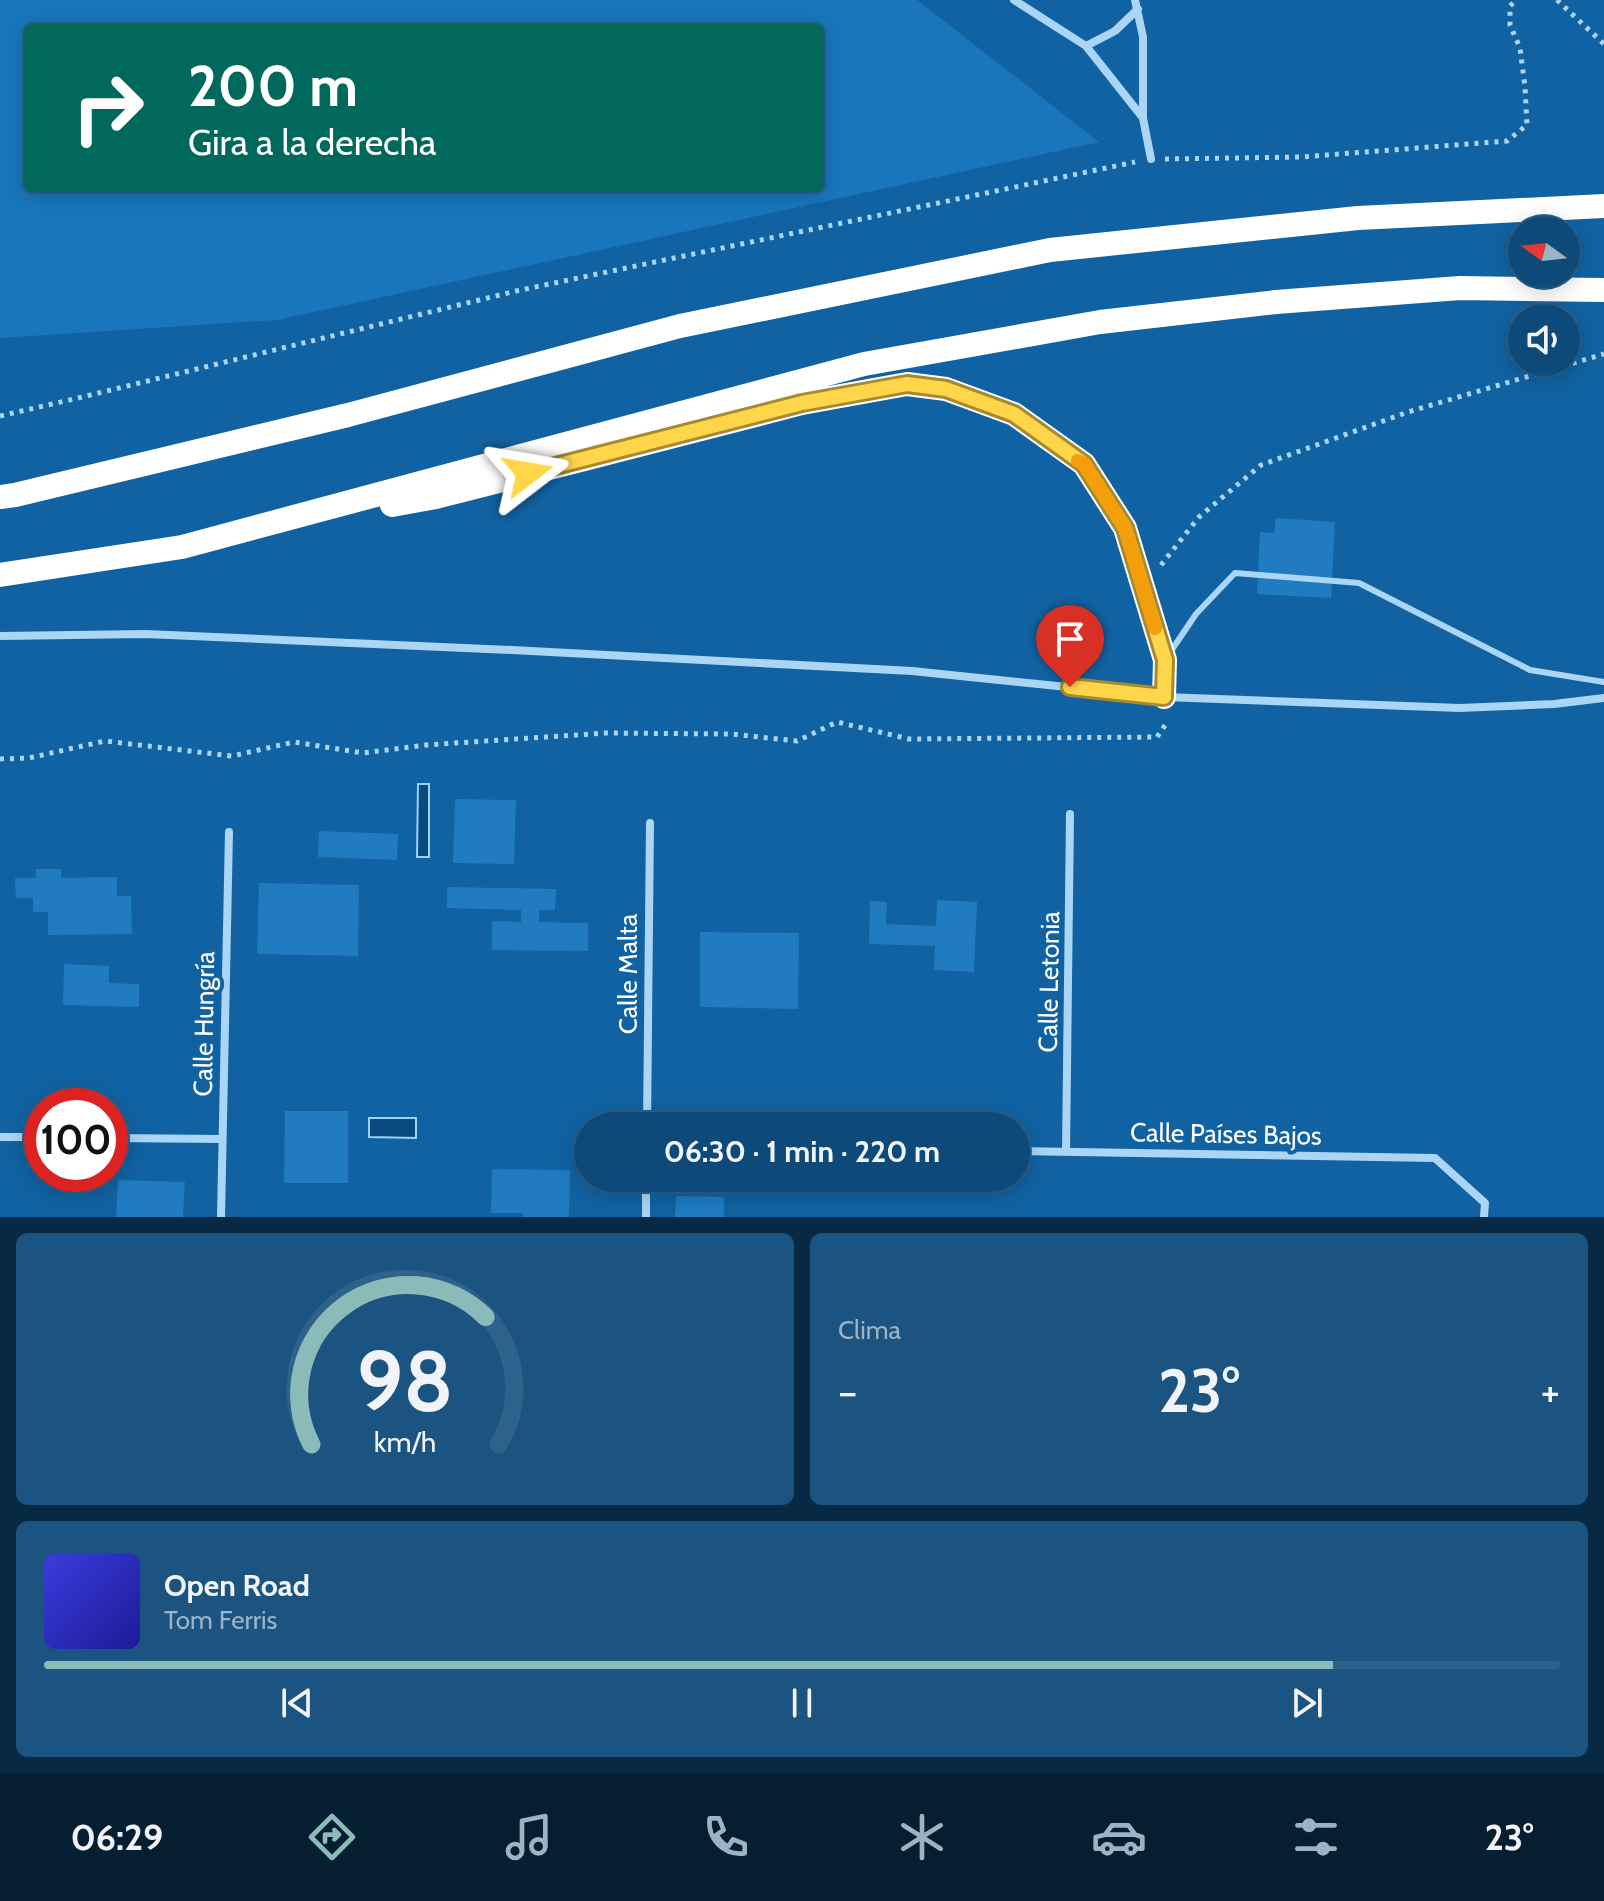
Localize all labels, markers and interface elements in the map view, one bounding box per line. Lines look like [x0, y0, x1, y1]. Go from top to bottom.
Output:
text: 200 m [188, 52, 358, 120]
icon: right [56, 56, 160, 160]
text: Gira a la derecha [188, 120, 436, 164]
north arrow [1508, 216, 1580, 288]
map controls [1508, 216, 1580, 376]
button: sound [1508, 304, 1580, 376]
position arrow [486, 431, 570, 515]
pin [1036, 605, 1104, 687]
icon: arrive [1048, 617, 1092, 661]
street label: Calle Letonia [1032, 911, 1066, 1053]
street label: Calle Malta [612, 913, 644, 1034]
street label: Calle Hungría [187, 951, 221, 1097]
speed limit sign: 100 [24, 1088, 128, 1192]
street label: Calle Países Bajos [1130, 1116, 1322, 1152]
text: 06:30 · 1 min · 220 m [664, 1133, 940, 1170]
text: Clima [838, 1314, 901, 1346]
text: 98 [357, 1331, 454, 1432]
text: 23° [1158, 1354, 1240, 1427]
text: − [838, 1365, 857, 1418]
text: + [1541, 1365, 1560, 1418]
text: km/h [374, 1424, 436, 1459]
text: Open Road [164, 1567, 310, 1604]
text: Tom Ferris [164, 1604, 277, 1636]
icon: previous [275, 1681, 319, 1725]
icon: pause [780, 1681, 824, 1725]
icon: next [1285, 1681, 1329, 1725]
icon: directions [304, 1809, 360, 1865]
icon: music [501, 1809, 557, 1865]
icon: phone [698, 1809, 754, 1865]
icon: climate [894, 1809, 950, 1865]
icon: car [1091, 1809, 1147, 1865]
icon: filters [1288, 1809, 1344, 1865]
text: 06:29 [70, 1815, 163, 1859]
text: 23° [1485, 1815, 1534, 1859]

